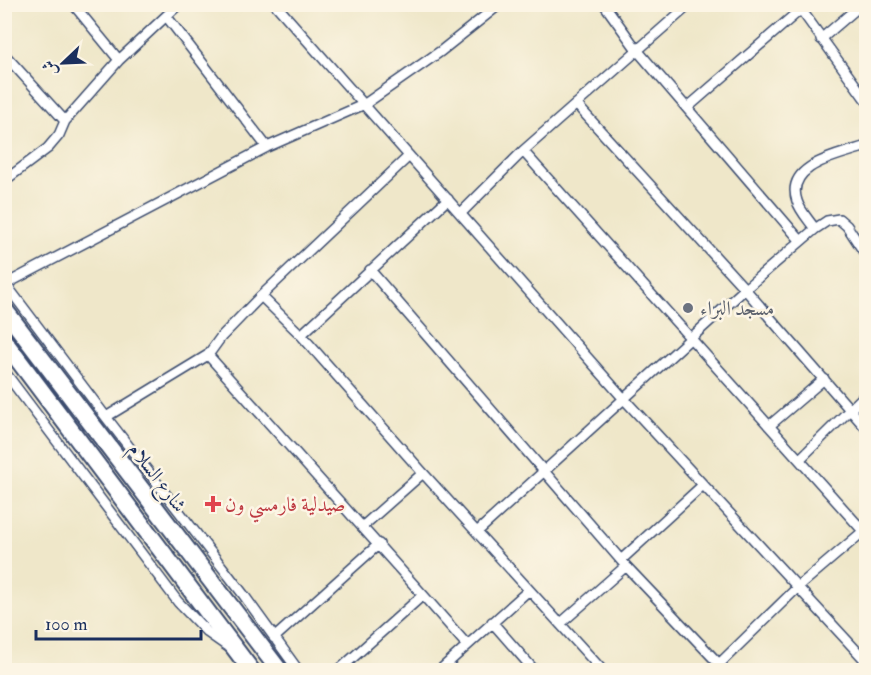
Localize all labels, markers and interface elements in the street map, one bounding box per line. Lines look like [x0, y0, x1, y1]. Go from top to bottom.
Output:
north arrow [33, 33, 93, 93]
text: ش [38, 57, 62, 80]
place label: مسجد البراء [700, 296, 774, 321]
marker: مسجد البراء [681, 301, 695, 315]
street label: شارع السلام [119, 437, 192, 520]
place label: صيدلية فارمسي ون [225, 492, 346, 523]
marker: صيدلية فارمسي ون [206, 497, 220, 511]
scale bar [36, 603, 201, 641]
text: 100 m [45, 613, 88, 636]

